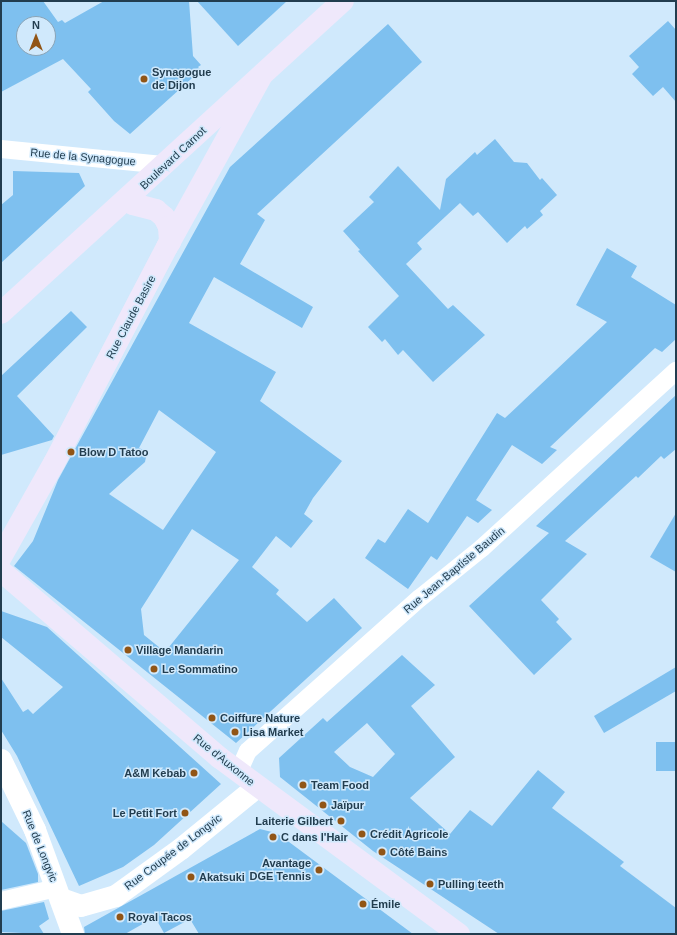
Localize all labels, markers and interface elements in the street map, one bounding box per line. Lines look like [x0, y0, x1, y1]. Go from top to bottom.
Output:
north arrow [16, 16, 56, 56]
text: N [32, 19, 40, 31]
place label: Synagogue de Dijon [152, 66, 211, 92]
marker: Synagogue de Dijon [139, 74, 149, 84]
street label: Boulevard Carnot [137, 124, 209, 192]
street label: Rue de la Synagogue [30, 146, 136, 168]
street label: Rue Claude Basire [103, 273, 159, 361]
place label: Blow D Tatoo [79, 445, 148, 459]
marker: Blow D Tatoo [66, 447, 76, 457]
street label: Rue Jean-Baptiste Baudin [401, 524, 507, 616]
place label: Village Mandarin [136, 643, 223, 657]
marker: Village Mandarin [123, 645, 133, 655]
place label: Le Sommatino [162, 662, 238, 676]
marker: Le Sommatino [149, 664, 159, 674]
place label: Coiffure Nature [220, 711, 300, 725]
marker: Coiffure Nature [207, 713, 217, 723]
place label: Lisa Market [243, 725, 304, 739]
marker: Lisa Market [230, 727, 240, 737]
street label: Rue d'Auxonne [191, 731, 257, 789]
place label: A&M Kebab [124, 766, 186, 780]
marker: A&M Kebab [189, 768, 199, 778]
place label: Team Food [311, 778, 369, 792]
marker: Team Food [298, 780, 308, 790]
place label: Jaïpur [331, 798, 364, 812]
marker: Jaïpur [318, 800, 328, 810]
place label: Le Petit Fort [113, 806, 177, 820]
street label: Rue de Longvic [20, 808, 60, 884]
marker: Le Petit Fort [180, 808, 190, 818]
street label: Rue Coupée de Longvic [122, 811, 224, 893]
place label: Laiterie Gilbert [255, 814, 333, 828]
marker: Laiterie Gilbert [336, 816, 346, 826]
place label: Crédit Agricole [370, 827, 449, 841]
marker: Crédit Agricole [357, 829, 367, 839]
place label: C dans l'Hair [281, 830, 348, 844]
marker: C dans l'Hair [268, 832, 278, 842]
place label: Côté Bains [390, 845, 447, 859]
marker: Côté Bains [377, 847, 387, 857]
place label: Avantage DGE Tennis [249, 857, 311, 883]
marker: Avantage DGE Tennis [314, 865, 324, 875]
place label: Akatsuki [199, 870, 245, 884]
marker: Akatsuki [186, 872, 196, 882]
place label: Pulling teeth [438, 877, 504, 891]
marker: Pulling teeth [425, 879, 435, 889]
place label: Émile [371, 897, 400, 911]
marker: Émile [358, 899, 368, 909]
place label: Royal Tacos [128, 910, 192, 924]
marker: Royal Tacos [115, 912, 125, 922]

